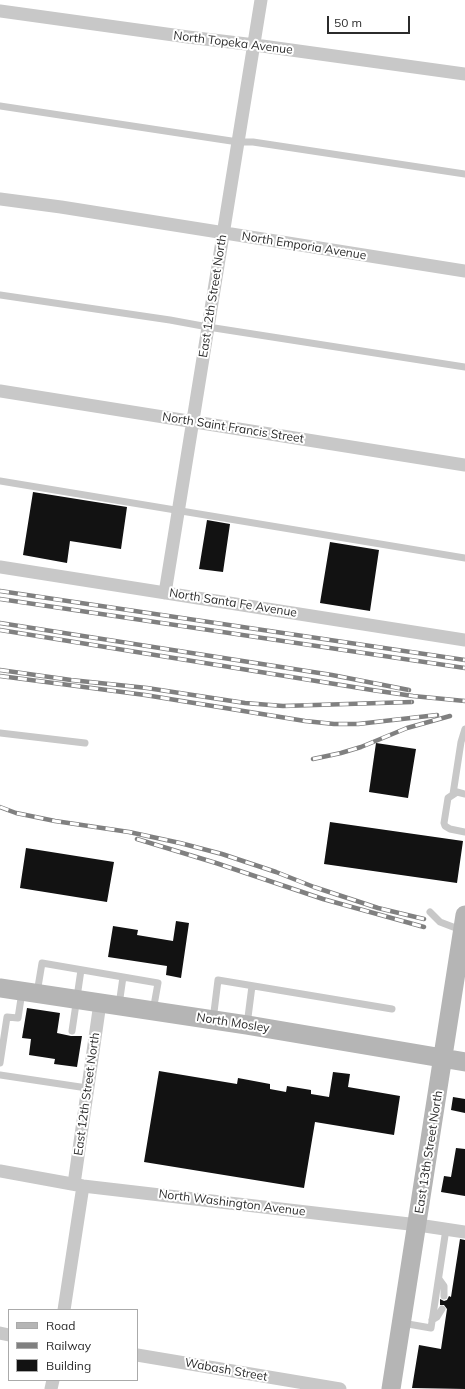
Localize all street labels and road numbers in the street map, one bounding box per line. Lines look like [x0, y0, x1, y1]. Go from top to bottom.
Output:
street label: North Topeka Avenue [173, 29, 293, 57]
street label: North Emporia Avenue [241, 229, 367, 263]
street label: East 12th Street North [196, 234, 230, 358]
street label: North Saint Francis Street [161, 410, 305, 446]
street label: North Santa Fe Avenue [168, 586, 298, 620]
street label: North Mosley [196, 1010, 270, 1036]
street label: East 12th Street North [71, 1032, 103, 1156]
street label: East 13th Street North [412, 1090, 446, 1214]
street label: North Washington Avenue [158, 1187, 306, 1219]
street label: Wabash Street [184, 1356, 268, 1384]

